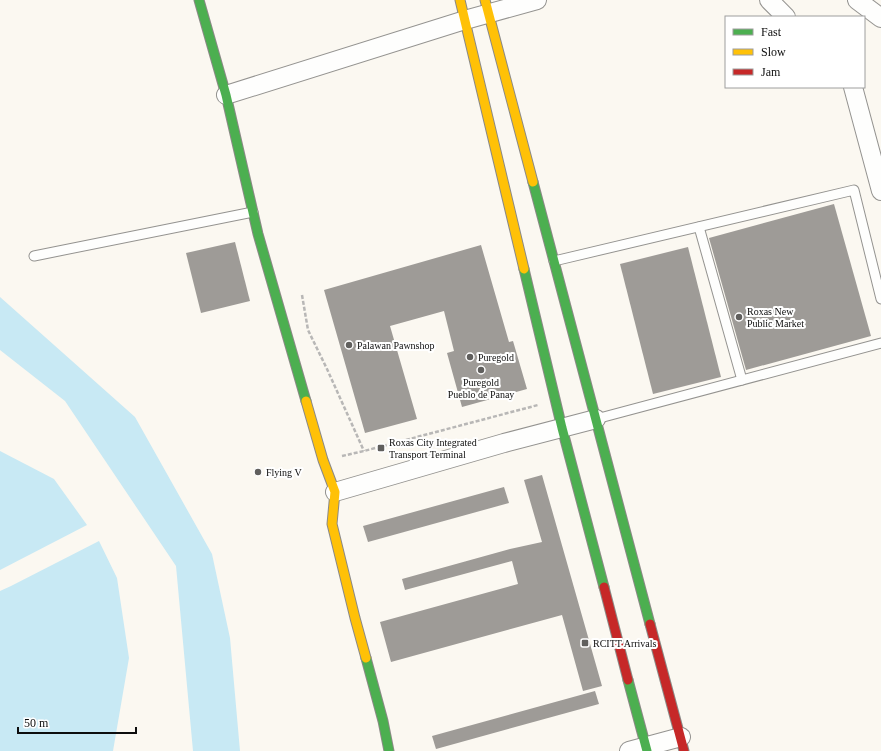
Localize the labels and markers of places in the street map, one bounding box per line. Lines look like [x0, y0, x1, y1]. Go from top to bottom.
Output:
place label: Roxas New Public Market [747, 306, 804, 329]
marker: Roxas New Public Market [734, 312, 744, 322]
marker: Palawan Pawnshop [344, 340, 354, 350]
place label: Palawan Pawnshop [357, 340, 435, 351]
marker: Puregold [465, 352, 475, 362]
place label: Puregold [478, 352, 514, 363]
marker: Puregold Pueblo de Panay [476, 365, 486, 375]
place label: Puregold Pueblo de Panay [448, 377, 514, 400]
place label: Roxas City Integrated Transport Terminal [389, 437, 477, 460]
marker: Roxas City Integrated Transport Terminal [376, 443, 386, 453]
marker: Flying V [253, 467, 263, 477]
place label: Flying V [266, 467, 302, 478]
marker: RCITT Arrivals [580, 638, 590, 648]
place label: RCITT Arrivals [593, 638, 657, 649]

